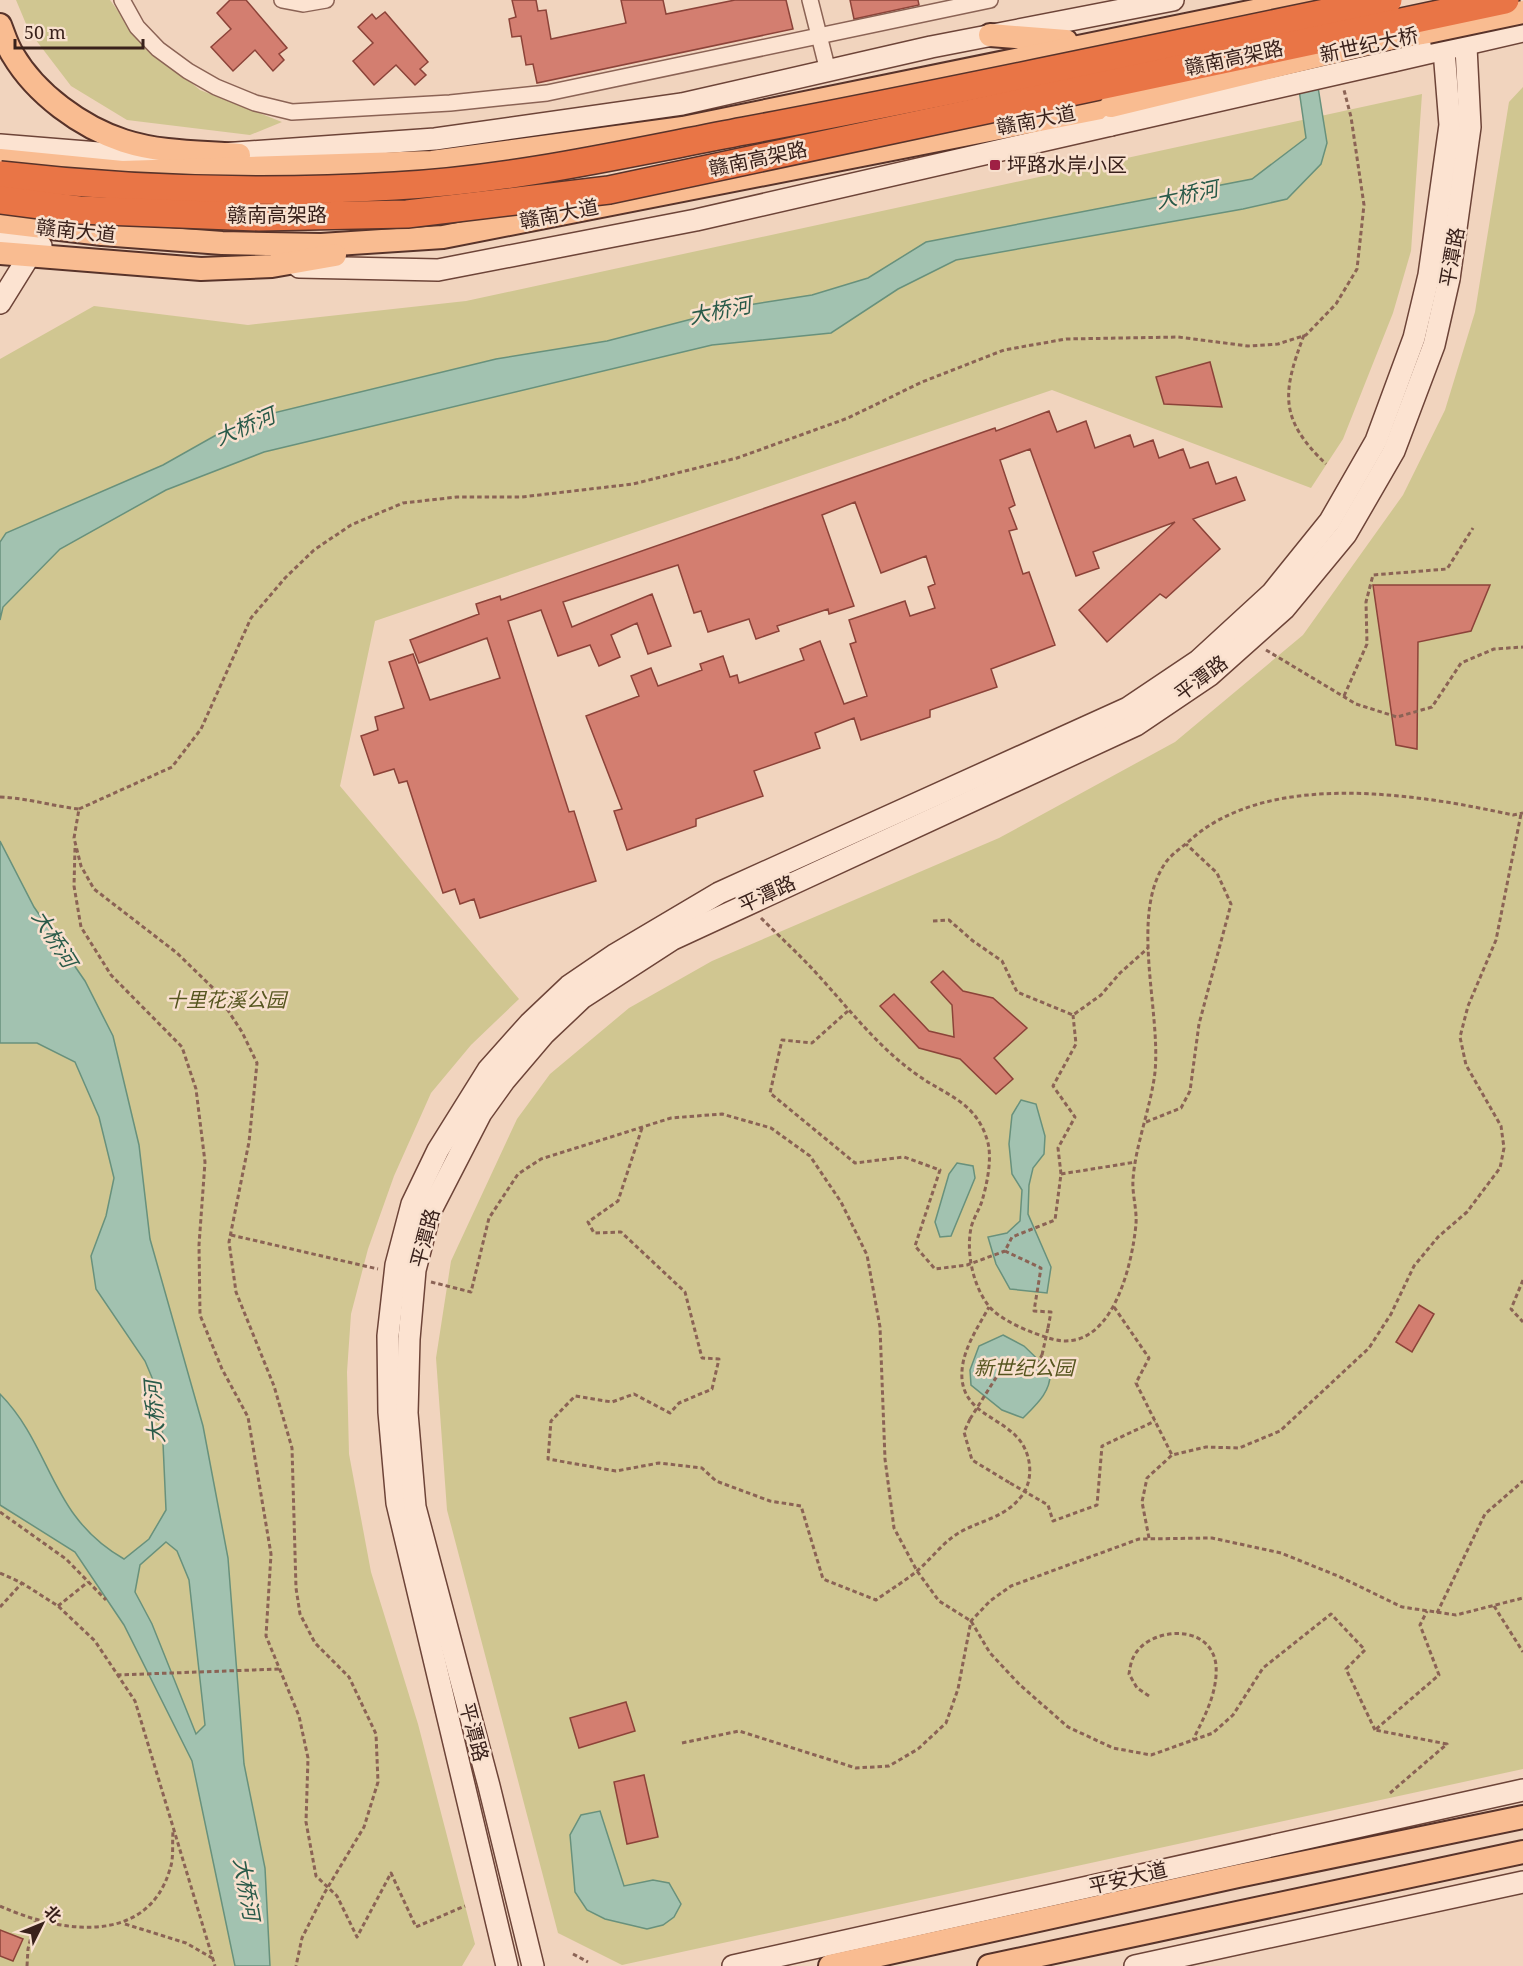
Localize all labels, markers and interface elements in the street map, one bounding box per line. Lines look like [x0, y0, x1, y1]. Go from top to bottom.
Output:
scale bar [15, 12, 142, 50]
text: 50 m [24, 20, 66, 44]
street label: 新世纪大桥 [1317, 21, 1421, 68]
street label: 赣南高架路 [1182, 34, 1286, 81]
street label: 赣南大道 [994, 99, 1078, 140]
street label: 赣南高架路 [706, 135, 810, 182]
place label: 坪路水岸小区 [1007, 151, 1127, 178]
marker: 坪路水岸小区 [988, 158, 1002, 172]
water label: 大桥河 [1153, 173, 1224, 214]
street label: 赣南大道 [517, 193, 601, 234]
street label: 赣南高架路 [227, 201, 327, 228]
street label: 赣南大道 [35, 213, 117, 248]
street label: 平潭路 [1433, 225, 1470, 289]
water label: 大桥河 [686, 290, 757, 330]
water label: 大桥河 [210, 399, 283, 451]
street label: 平潭路 [1169, 649, 1233, 706]
street label: 平潭路 [734, 869, 800, 918]
water label: 大桥河 [26, 904, 86, 976]
park label: 十里花溪公园 [166, 986, 289, 1013]
street label: 平潭路 [404, 1205, 445, 1270]
park label: 新世纪公园 [974, 1354, 1077, 1381]
water label: 大桥河 [138, 1376, 170, 1444]
street label: 平潭路 [454, 1699, 495, 1764]
water label: 大桥河 [228, 1855, 267, 1926]
street label: 平安大道 [1086, 1855, 1170, 1900]
north arrow [12, 1894, 72, 1954]
text: 北 [39, 1900, 66, 1927]

